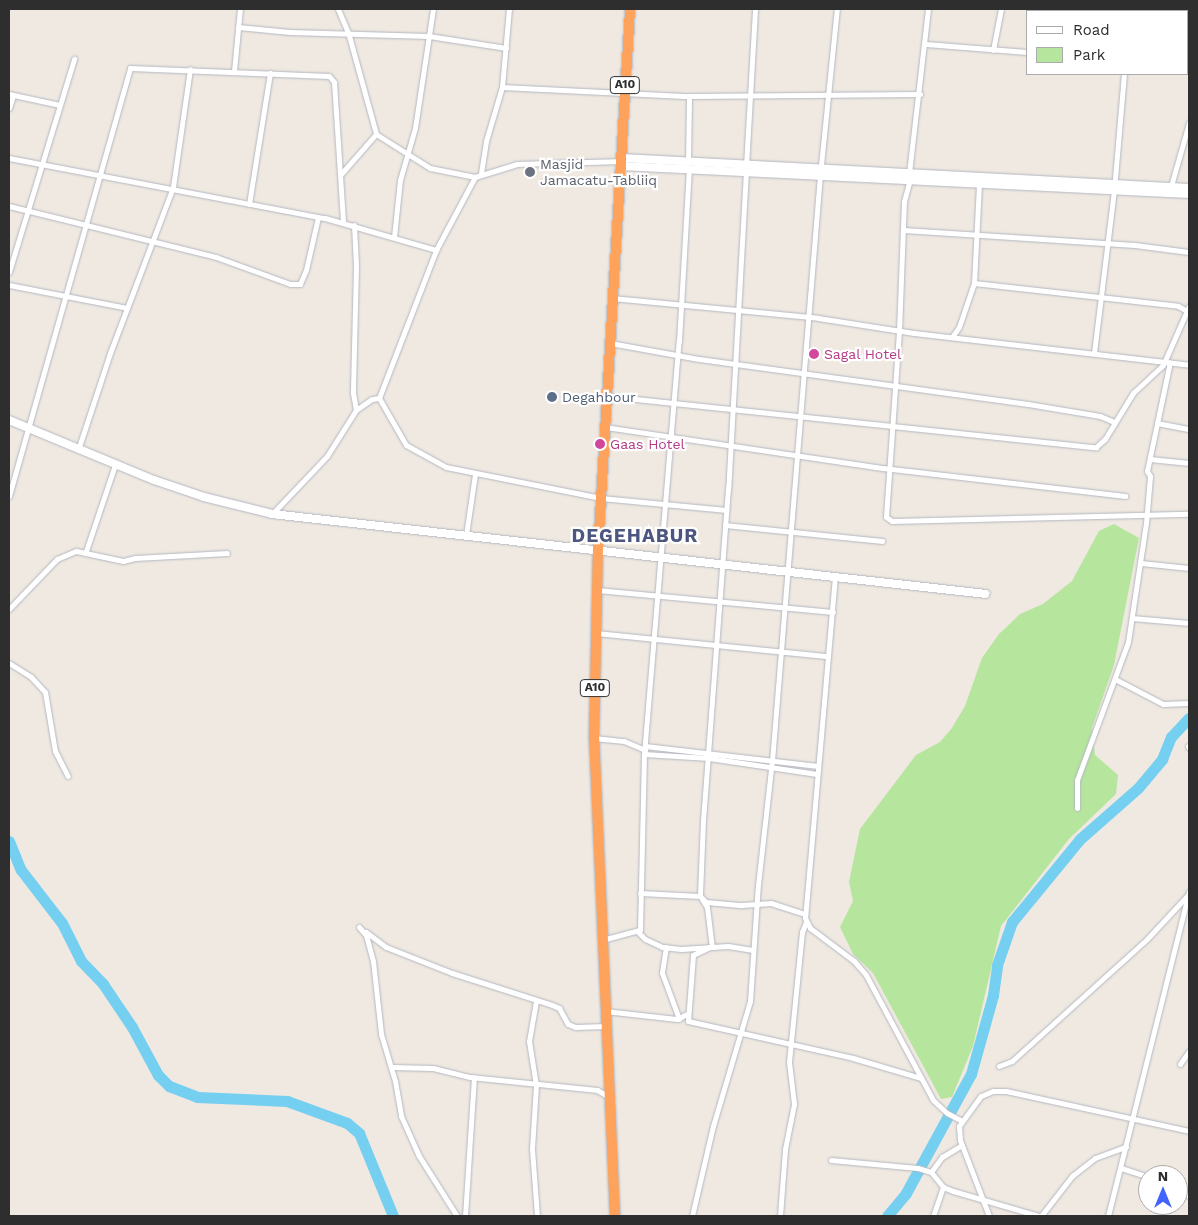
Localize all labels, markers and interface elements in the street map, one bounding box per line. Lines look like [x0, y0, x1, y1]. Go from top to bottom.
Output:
legend [1026, 10, 1188, 75]
text: Road [1073, 21, 1110, 39]
text: Park [1073, 46, 1105, 64]
road number: A10 [609, 76, 641, 94]
place label: Masjid Jamacatu-Tabliiq [540, 156, 657, 188]
marker: Masjid Jamacatu-Tabliiq [524, 166, 536, 178]
place label: Sagal Hotel [824, 346, 902, 362]
marker: Sagal Hotel [808, 348, 820, 360]
place label: Degahbour [562, 389, 636, 405]
marker: Degahbour [546, 391, 558, 403]
place label: Gaas Hotel [610, 436, 685, 452]
marker: Gaas Hotel [594, 438, 606, 450]
district label: DEGEHABUR [570, 525, 700, 547]
road number: A10 [579, 678, 611, 698]
north arrow [1138, 1165, 1188, 1215]
text: N [1158, 1168, 1168, 1184]

